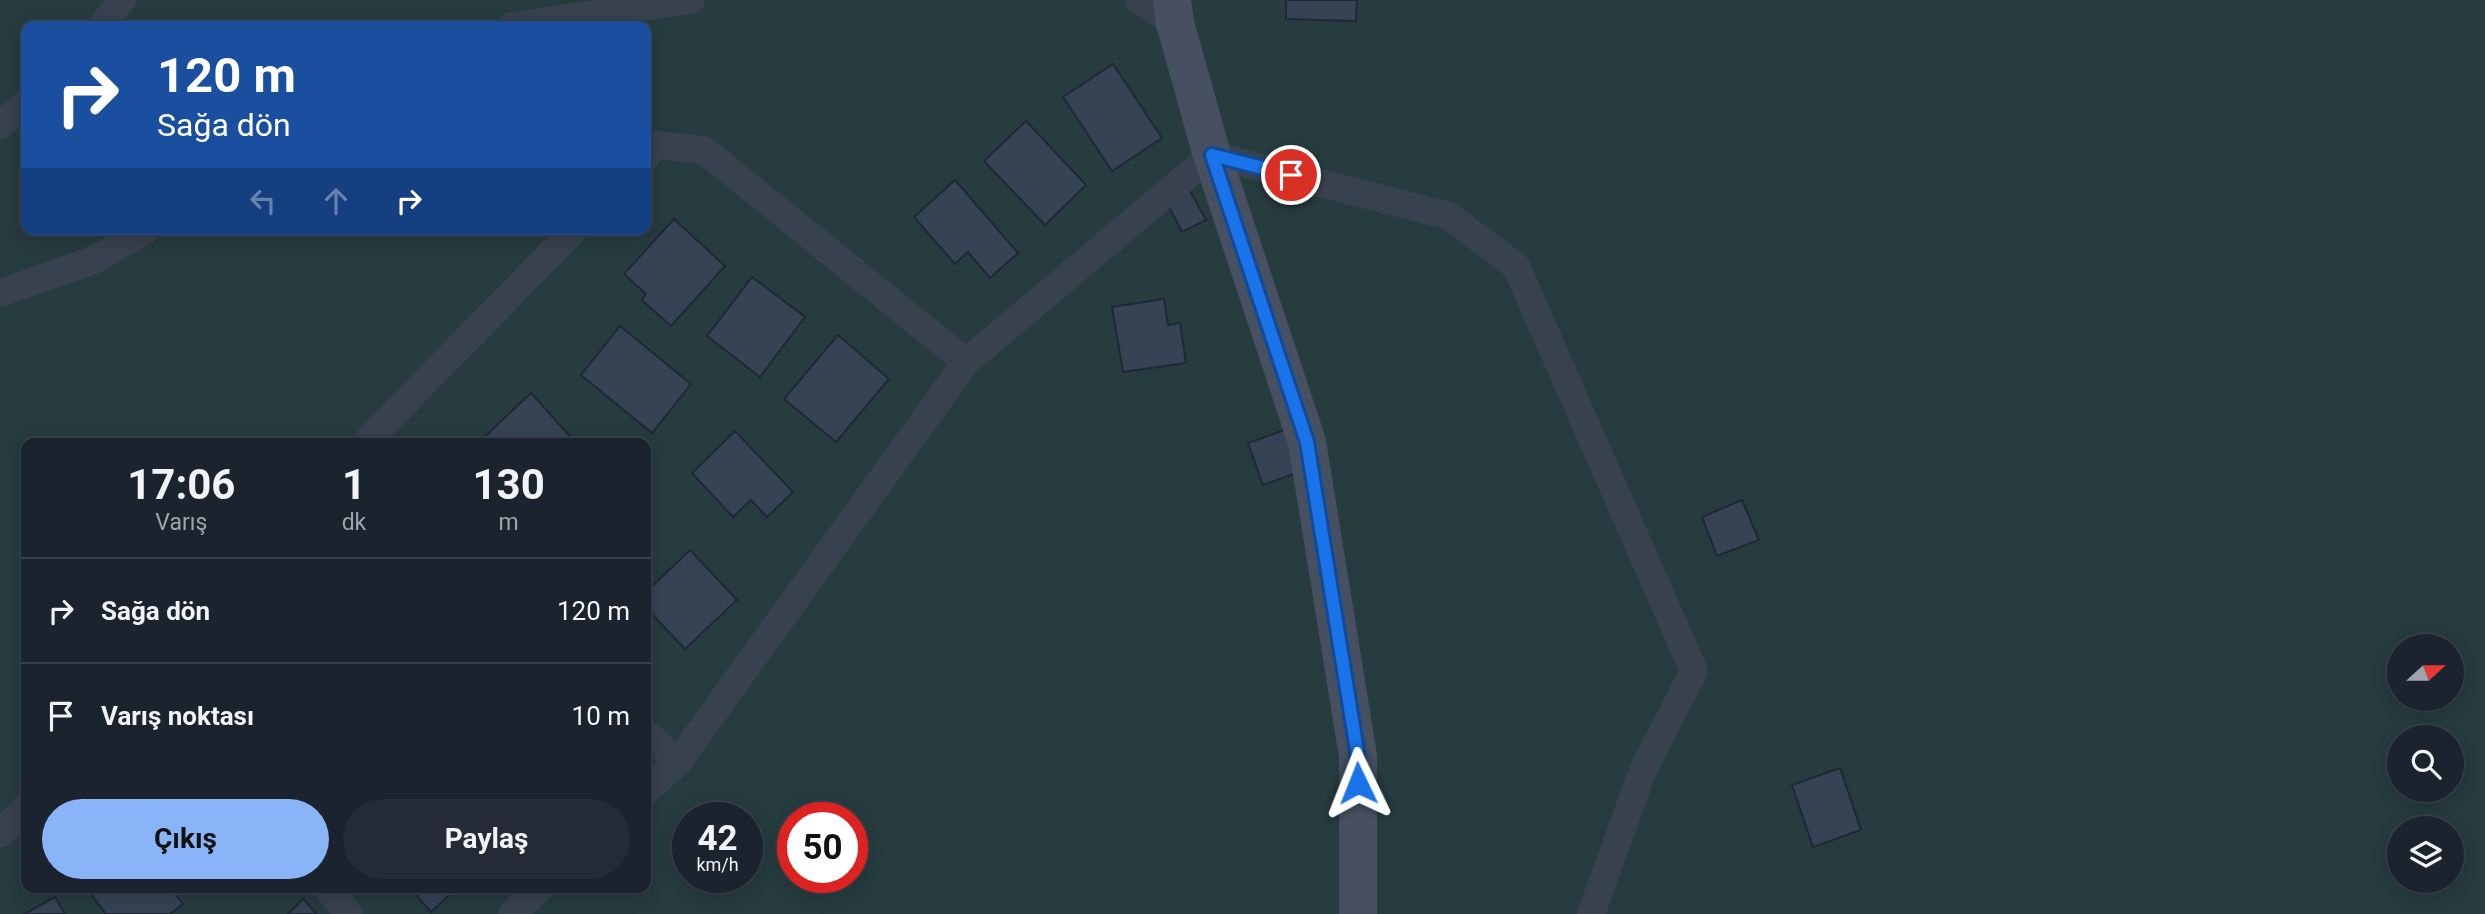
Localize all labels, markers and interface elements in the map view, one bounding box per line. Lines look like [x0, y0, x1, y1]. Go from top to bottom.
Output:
text: 120 m [157, 47, 296, 104]
icon: right [42, 49, 133, 140]
text: Sağa dön [157, 106, 291, 144]
pin [1261, 145, 1321, 205]
icon: arrive [1272, 156, 1310, 194]
icon: left [244, 182, 282, 220]
icon: ahead [317, 182, 355, 220]
icon: right [390, 182, 428, 220]
text: 17:06 [127, 460, 235, 509]
text: 1 [342, 460, 366, 509]
text: 130 [472, 460, 545, 509]
text: Varış [155, 509, 207, 536]
text: dk [342, 509, 366, 536]
text: m [499, 509, 519, 536]
icon: right [42, 592, 80, 630]
text: Sağa dön [101, 596, 210, 626]
text: 120 m [557, 596, 630, 626]
north arrow [2387, 634, 2464, 710]
map controls [2387, 634, 2464, 893]
icon: arrive [42, 697, 80, 735]
text: Varış noktası [101, 701, 254, 731]
text: 10 m [572, 701, 630, 731]
button: search [2387, 725, 2464, 802]
position arrow [1321, 746, 1395, 820]
button: Çıkış [42, 799, 329, 879]
button: Paylaş [343, 799, 630, 879]
speed limit sign: 50 [777, 802, 868, 893]
button: layers [2387, 816, 2464, 893]
text: 42 [697, 818, 738, 859]
text: km/h [696, 854, 739, 875]

